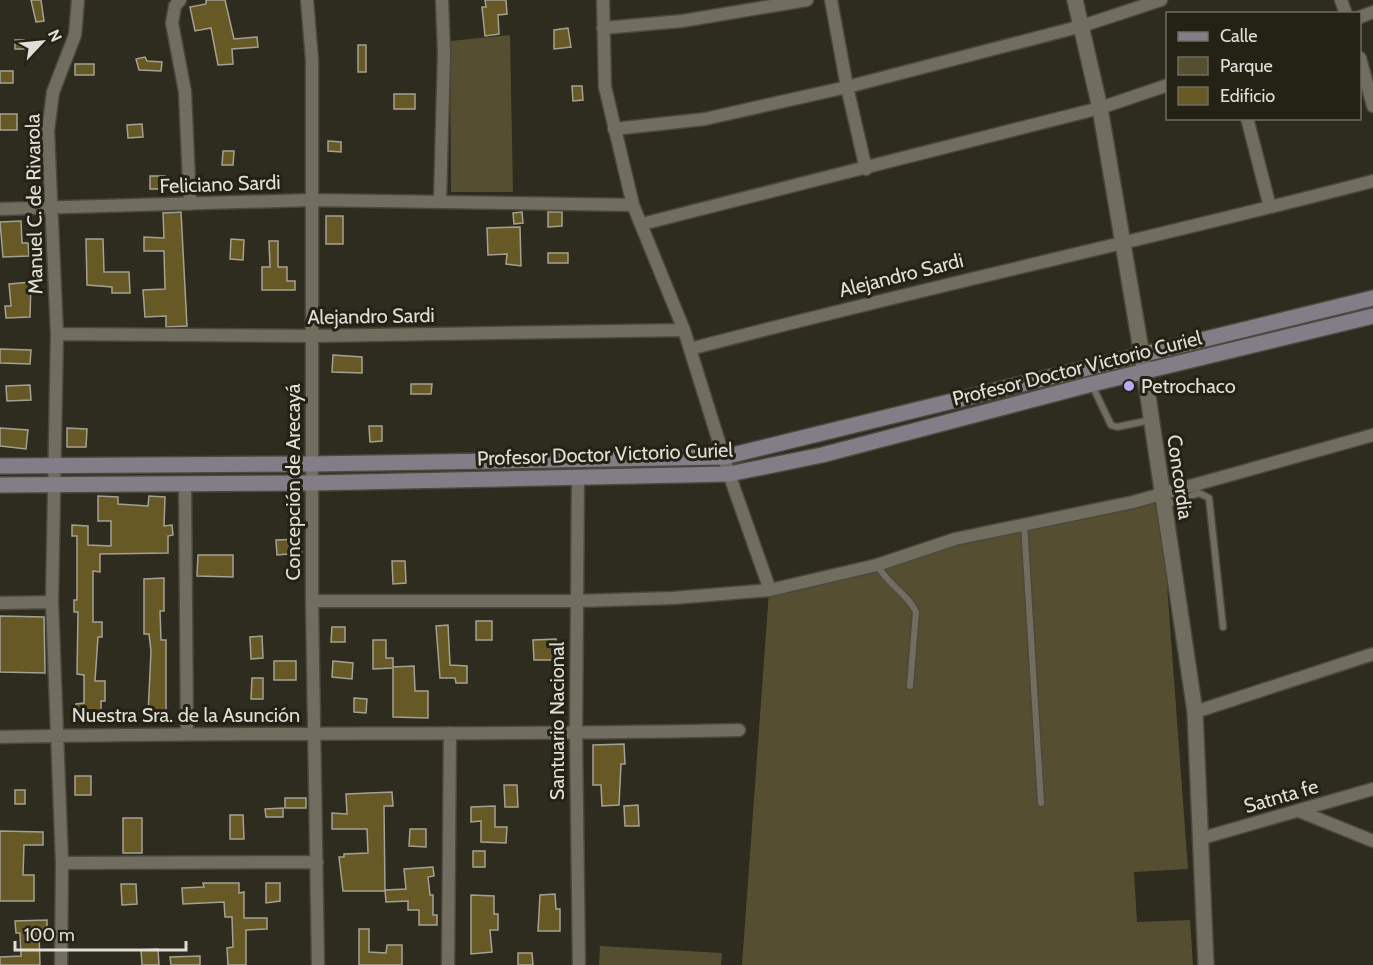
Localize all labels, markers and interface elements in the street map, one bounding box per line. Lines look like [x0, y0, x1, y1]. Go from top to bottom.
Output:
north arrow [12, 12, 72, 72]
legend [1166, 12, 1361, 120]
text: Calle [1220, 25, 1257, 47]
text: N [44, 26, 66, 45]
text: Parque [1220, 55, 1273, 77]
text: Edificio [1220, 85, 1275, 107]
street label: Manuel C. de Rivarola [20, 113, 48, 294]
street label: Feliciano Sardi [159, 170, 281, 198]
street label: Alejandro Sardi [836, 248, 966, 302]
street label: Alejandro Sardi [307, 303, 435, 329]
street label: Profesor Doctor Victorio Curiel [950, 325, 1204, 411]
place label: Petrochaco [1141, 374, 1236, 398]
marker: Petrochaco [1122, 379, 1136, 393]
street label: Concepción de Arecayá [281, 383, 305, 580]
street label: Concordia [1162, 433, 1198, 521]
street label: Profesor Doctor Victorio Curiel [477, 438, 734, 470]
street label: Santuario Nacional [545, 641, 569, 800]
street label: Nuestra Sra. de la Asunción [72, 703, 300, 727]
street label: Satnta fe [1241, 774, 1321, 818]
scale bar [15, 914, 186, 952]
text: 100 m [24, 924, 75, 946]

